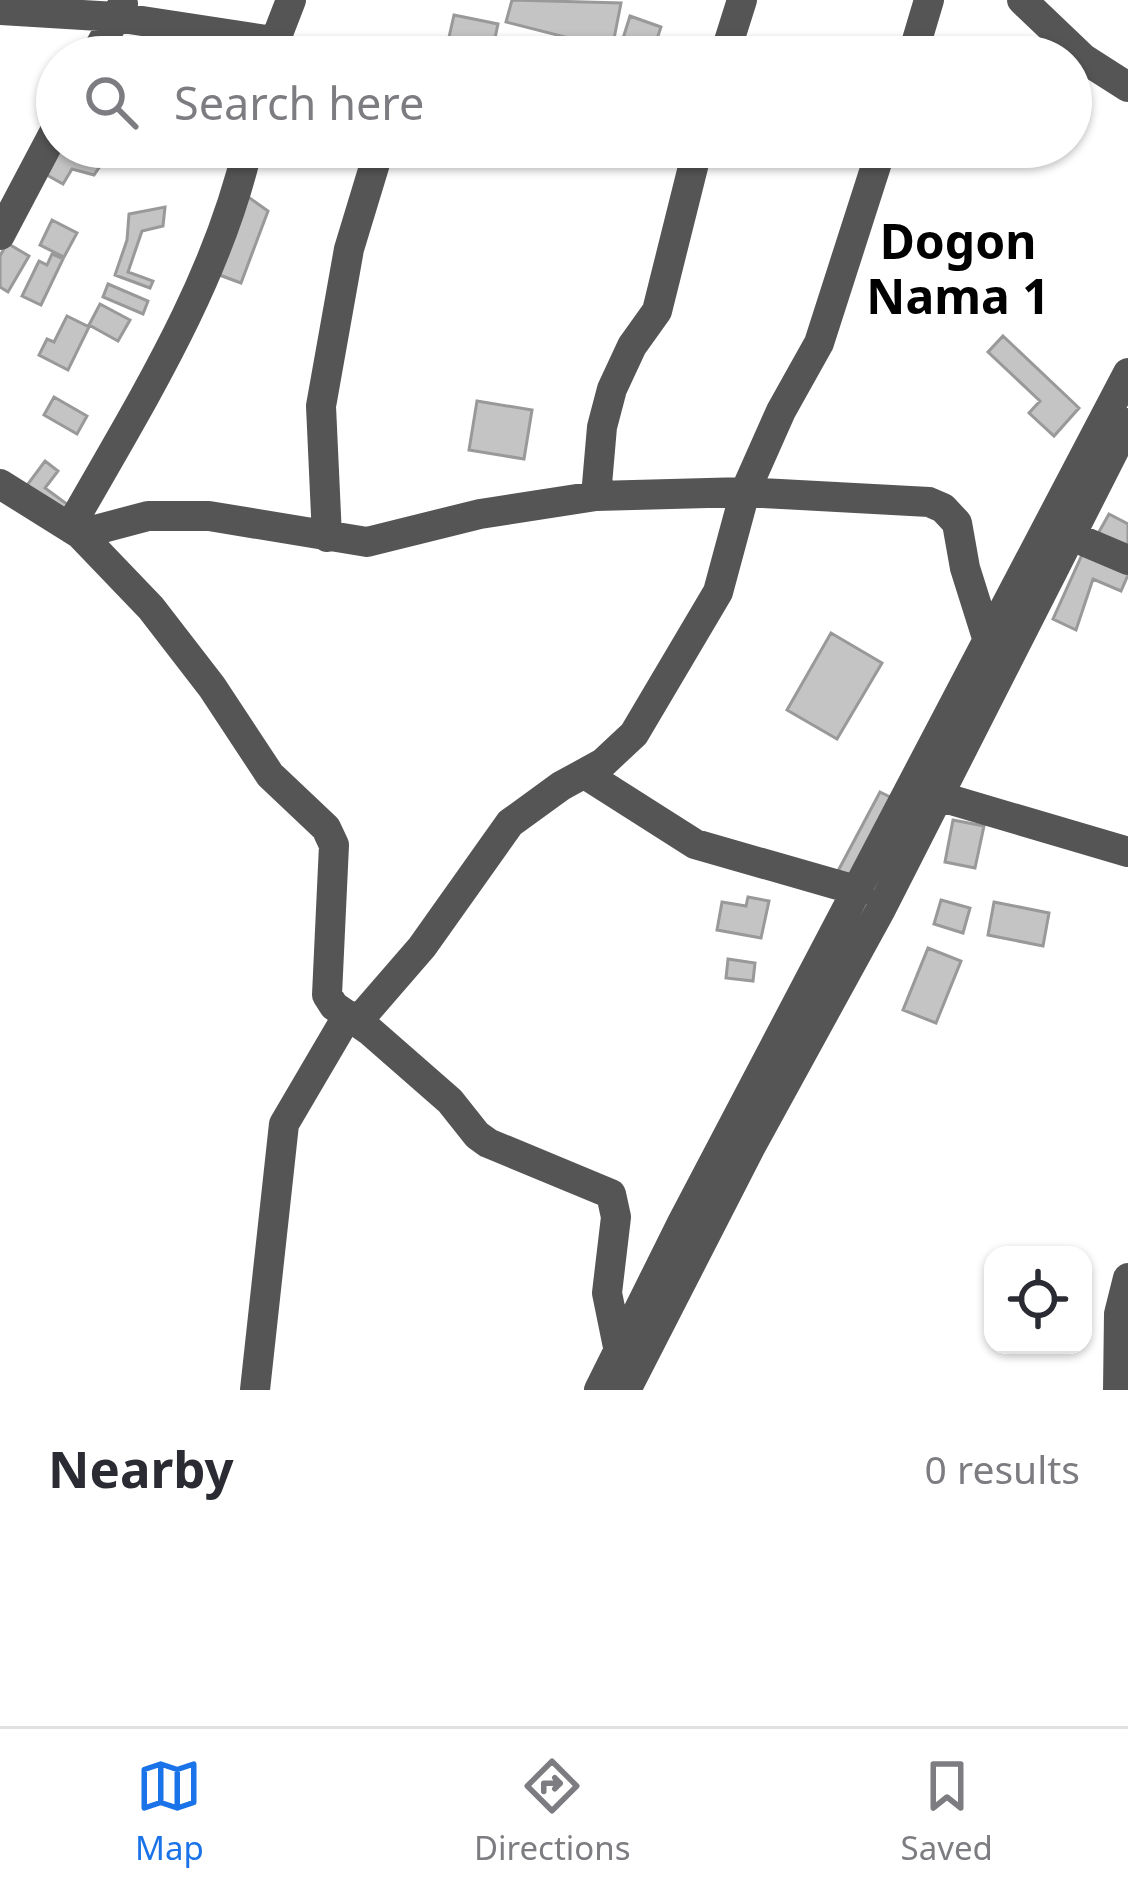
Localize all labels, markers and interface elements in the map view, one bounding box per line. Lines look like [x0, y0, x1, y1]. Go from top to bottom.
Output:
search box [36, 36, 1092, 168]
icon: search [78, 69, 144, 135]
text: Search here [174, 72, 424, 133]
district label: Dogon Nama 1 [866, 208, 1050, 328]
map controls [984, 1246, 1092, 1354]
button: locate [984, 1246, 1092, 1354]
text: Nearby [48, 1433, 234, 1503]
text: 0 results [925, 1442, 1080, 1495]
tab: Map [135, 1753, 204, 1870]
tab: Directions [474, 1753, 631, 1870]
tab: Saved [901, 1753, 993, 1870]

